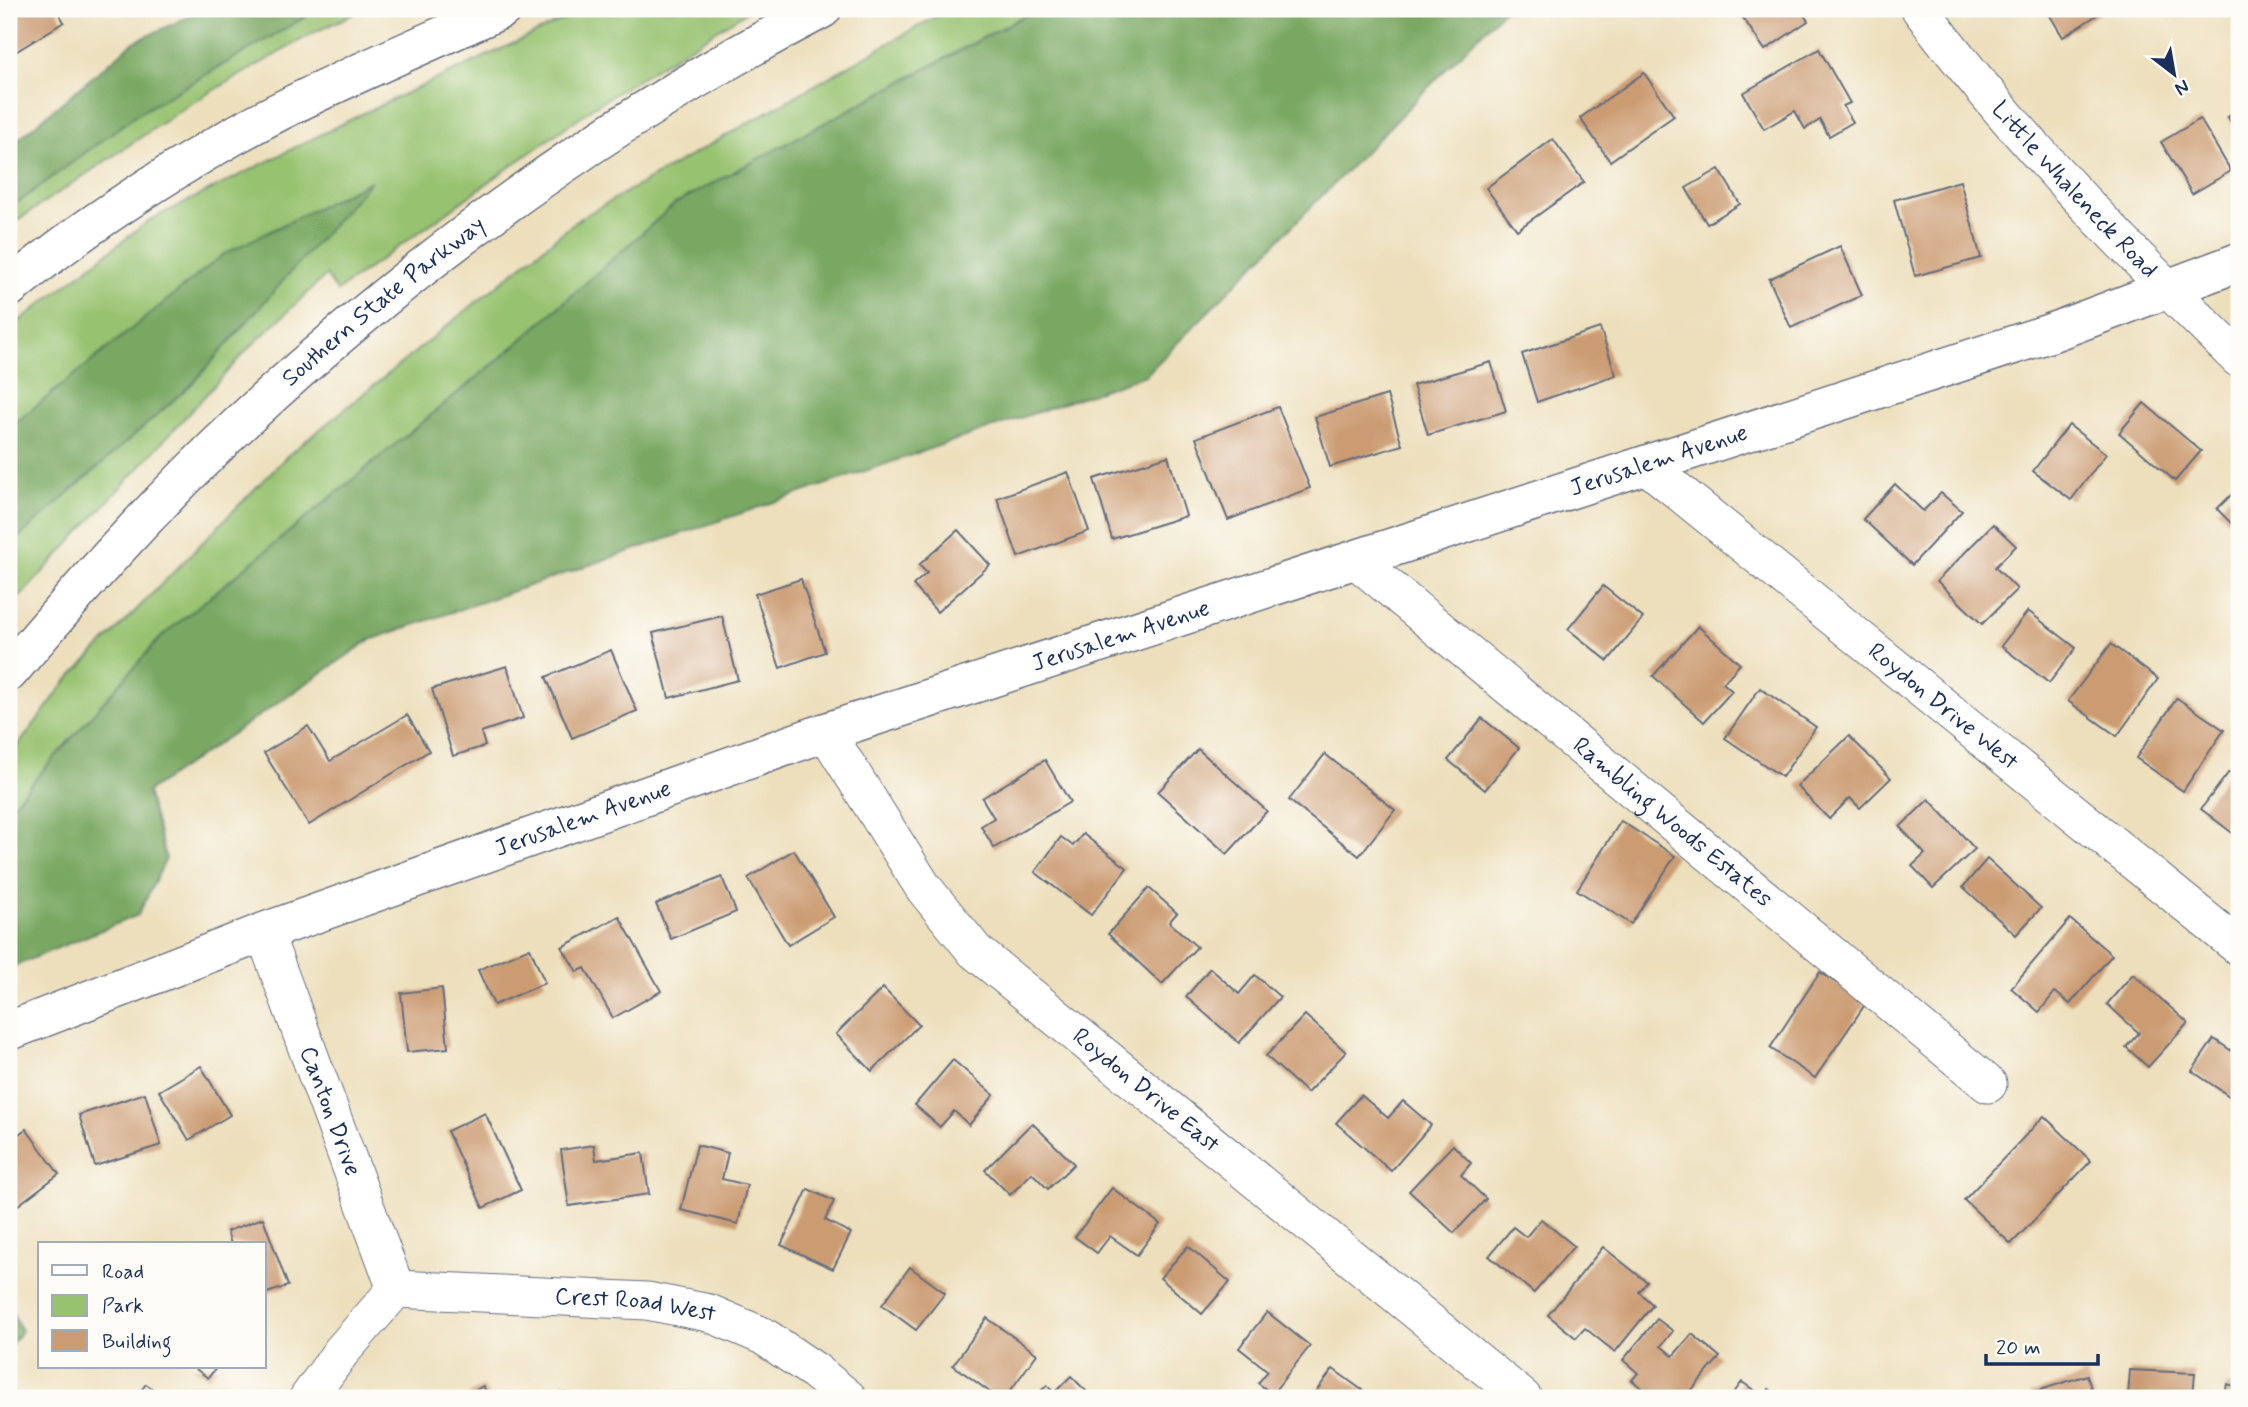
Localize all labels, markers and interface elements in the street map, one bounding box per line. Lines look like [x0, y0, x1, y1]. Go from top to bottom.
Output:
north arrow [2140, 38, 2210, 108]
text: N [2170, 73, 2194, 101]
street label: Little Whaleneck Road [1985, 95, 2164, 285]
street label: Southern State Parkway [275, 209, 492, 394]
street label: Jerusalem Avenue [1566, 417, 1752, 504]
street label: Jerusalem Avenue [1028, 592, 1214, 679]
street label: Roydon Drive West [1861, 636, 2025, 777]
street label: Rambling Woods Estates [1566, 730, 1779, 914]
street label: Jerusalem Avenue [490, 773, 675, 864]
street label: Roydon Drive East [1066, 1021, 1226, 1160]
street label: Canton Drive [292, 1042, 368, 1180]
legend [38, 1242, 266, 1368]
text: Road [102, 1258, 144, 1286]
street label: Crest Road West [554, 1281, 719, 1330]
text: Park [102, 1292, 144, 1320]
scale bar [1986, 1323, 2098, 1367]
text: Building [102, 1328, 172, 1358]
text: 20 m [1996, 1334, 2041, 1362]

